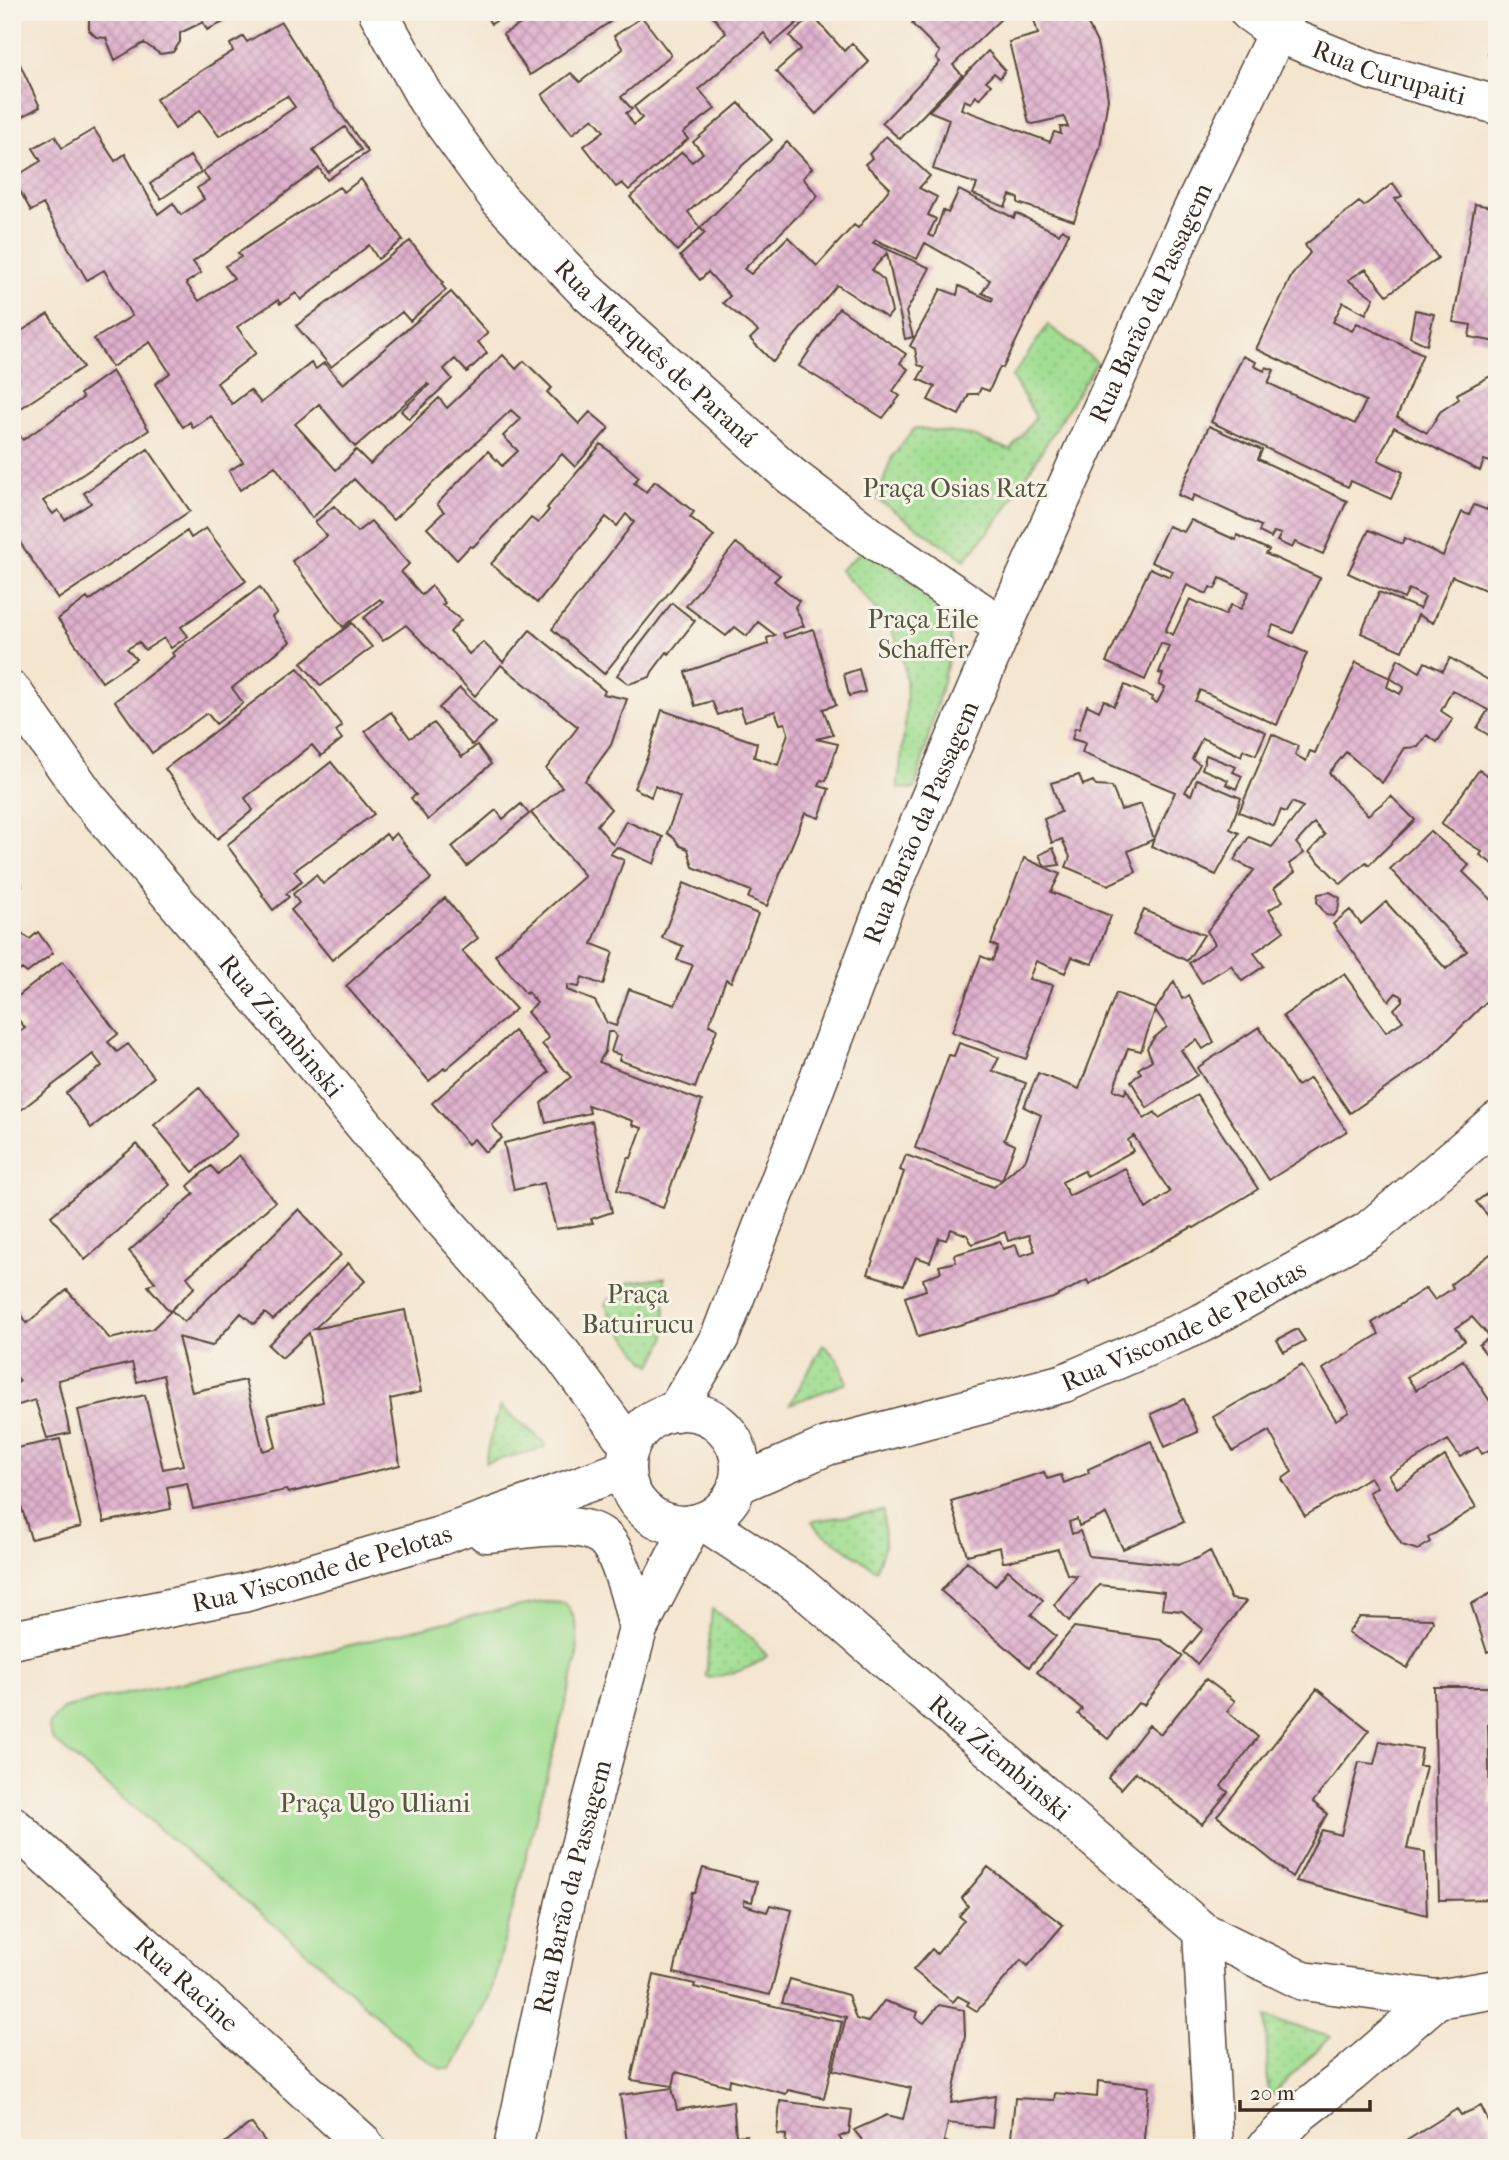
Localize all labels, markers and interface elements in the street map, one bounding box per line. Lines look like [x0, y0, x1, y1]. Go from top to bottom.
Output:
street label: Rua Curupaiti [1308, 33, 1470, 111]
street label: Rua Barão da Passagem [1082, 177, 1219, 428]
street label: Rua Marquês de Paraná [548, 252, 764, 454]
park label: Praça Osias Ratz [863, 473, 1047, 504]
park label: Praça Eile Schaffer [867, 604, 979, 665]
street label: Rua Barão da Passagem [856, 696, 985, 948]
street label: Rua Ziembinski [212, 948, 350, 1104]
street label: Rua Visconde de Pelotas [1056, 1253, 1311, 1398]
park label: Praça Batuirucu [582, 1279, 695, 1340]
street label: Rua Visconde de Pelotas [189, 1518, 456, 1619]
street label: Rua Ziembinski [922, 1688, 1077, 1827]
street label: Rua Barão da Passagem [526, 1756, 618, 2016]
park label: Praça Ugo Uliani [280, 1788, 471, 1819]
street label: Rua Racine [129, 1929, 245, 2038]
scale bar [1240, 2069, 1369, 2113]
text: 20 m [1250, 2081, 1295, 2105]

